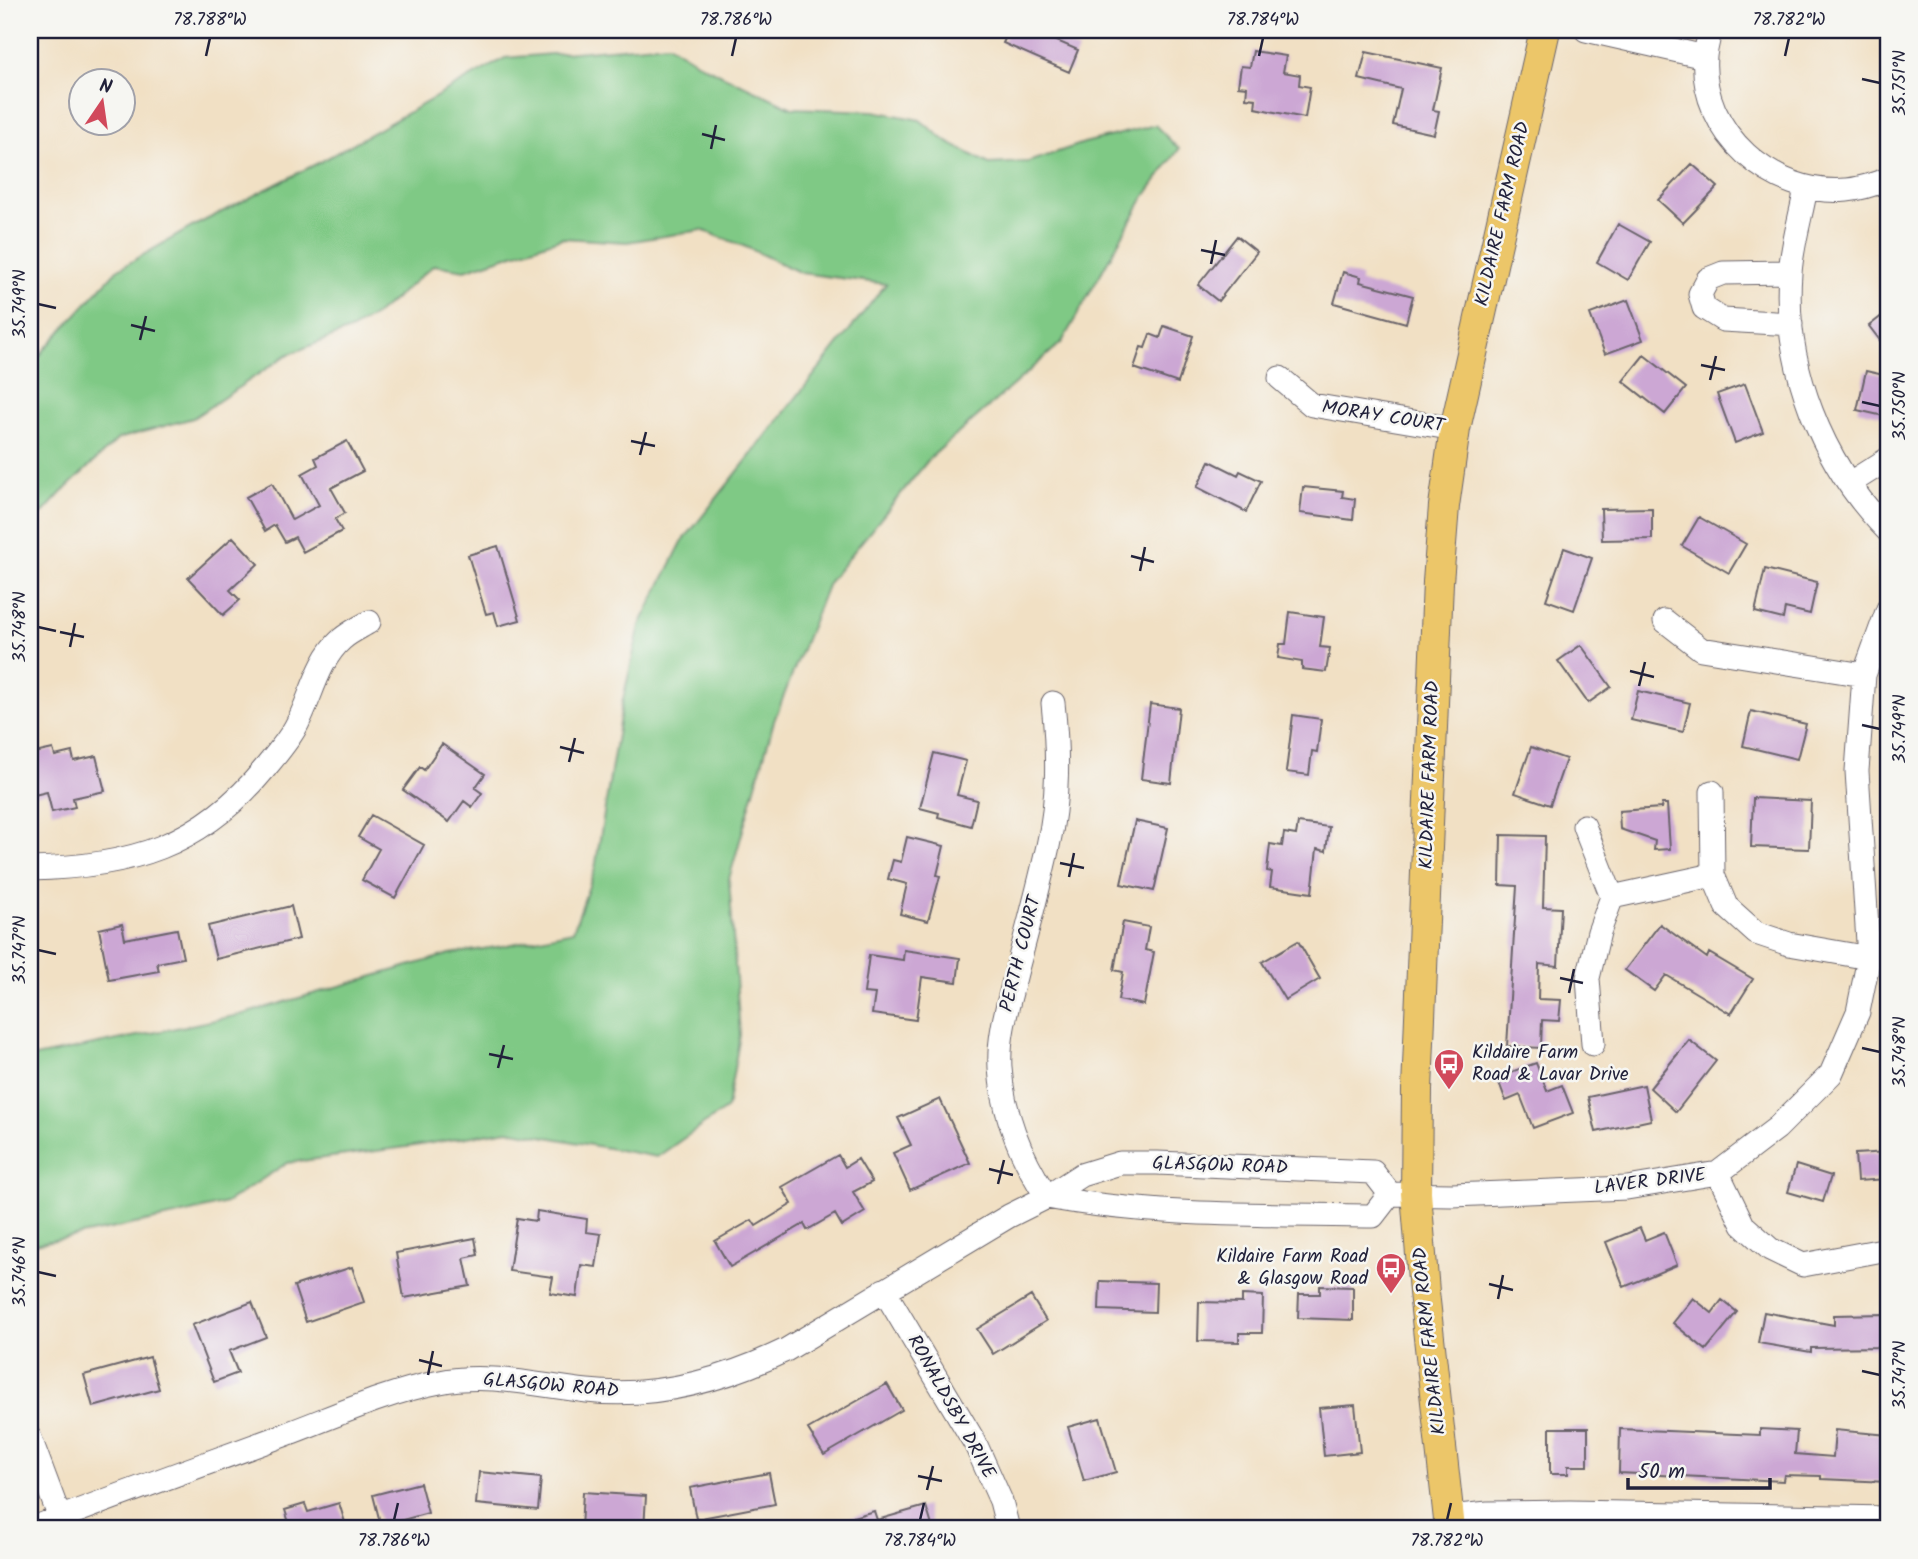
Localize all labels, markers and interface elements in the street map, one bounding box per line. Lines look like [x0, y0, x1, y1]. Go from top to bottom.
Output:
text: 78.788°W [173, 6, 247, 35]
text: 78.786°W [700, 6, 772, 35]
text: 78.784°W [1227, 6, 1299, 35]
text: 78.782°W [1752, 6, 1826, 35]
text: 35.751°N [1886, 50, 1915, 116]
north arrow [66, 66, 136, 136]
text: N [96, 71, 115, 103]
street label: KILDAIRE FARM ROAD [1467, 119, 1539, 309]
text: 35.749°N [6, 269, 35, 339]
text: 35.750°N [1886, 371, 1915, 441]
street label: MORAY COURT [1320, 393, 1448, 442]
text: 35.748°N [6, 591, 35, 663]
street label: KILDAIRE FARM ROAD [1412, 680, 1448, 870]
text: 35.749°N [1886, 694, 1915, 764]
street label: PERTH COURT [992, 891, 1050, 1015]
text: 35.747°N [6, 915, 35, 985]
text: 35.748°N [1886, 1016, 1915, 1088]
place label: Kildaire Farm Road & Lavar Drive [1472, 1038, 1629, 1090]
bus stop icon: Kildaire Farm Road & Lavar Drive [1432, 1047, 1466, 1091]
street label: GLASGOW ROAD [1152, 1149, 1288, 1183]
street label: LAVER DRIVE [1592, 1160, 1708, 1204]
text: 35.746°N [6, 1237, 35, 1307]
place label: Kildaire Farm Road & Glasgow Road [1216, 1242, 1369, 1294]
street label: KILDAIRE FARM ROAD [1405, 1246, 1455, 1436]
bus stop icon: Kildaire Farm Road & Glasgow Road [1374, 1251, 1408, 1295]
street label: RONALDSBY DRIVE [899, 1329, 1004, 1485]
text: 35.747°N [1886, 1340, 1915, 1410]
street label: GLASGOW ROAD [482, 1365, 620, 1407]
scale bar [1628, 1447, 1769, 1491]
text: 50 m [1638, 1456, 1685, 1489]
text: 78.786°W [358, 1527, 430, 1556]
text: 78.784°W [884, 1527, 956, 1556]
text: 78.782°W [1410, 1527, 1484, 1556]

